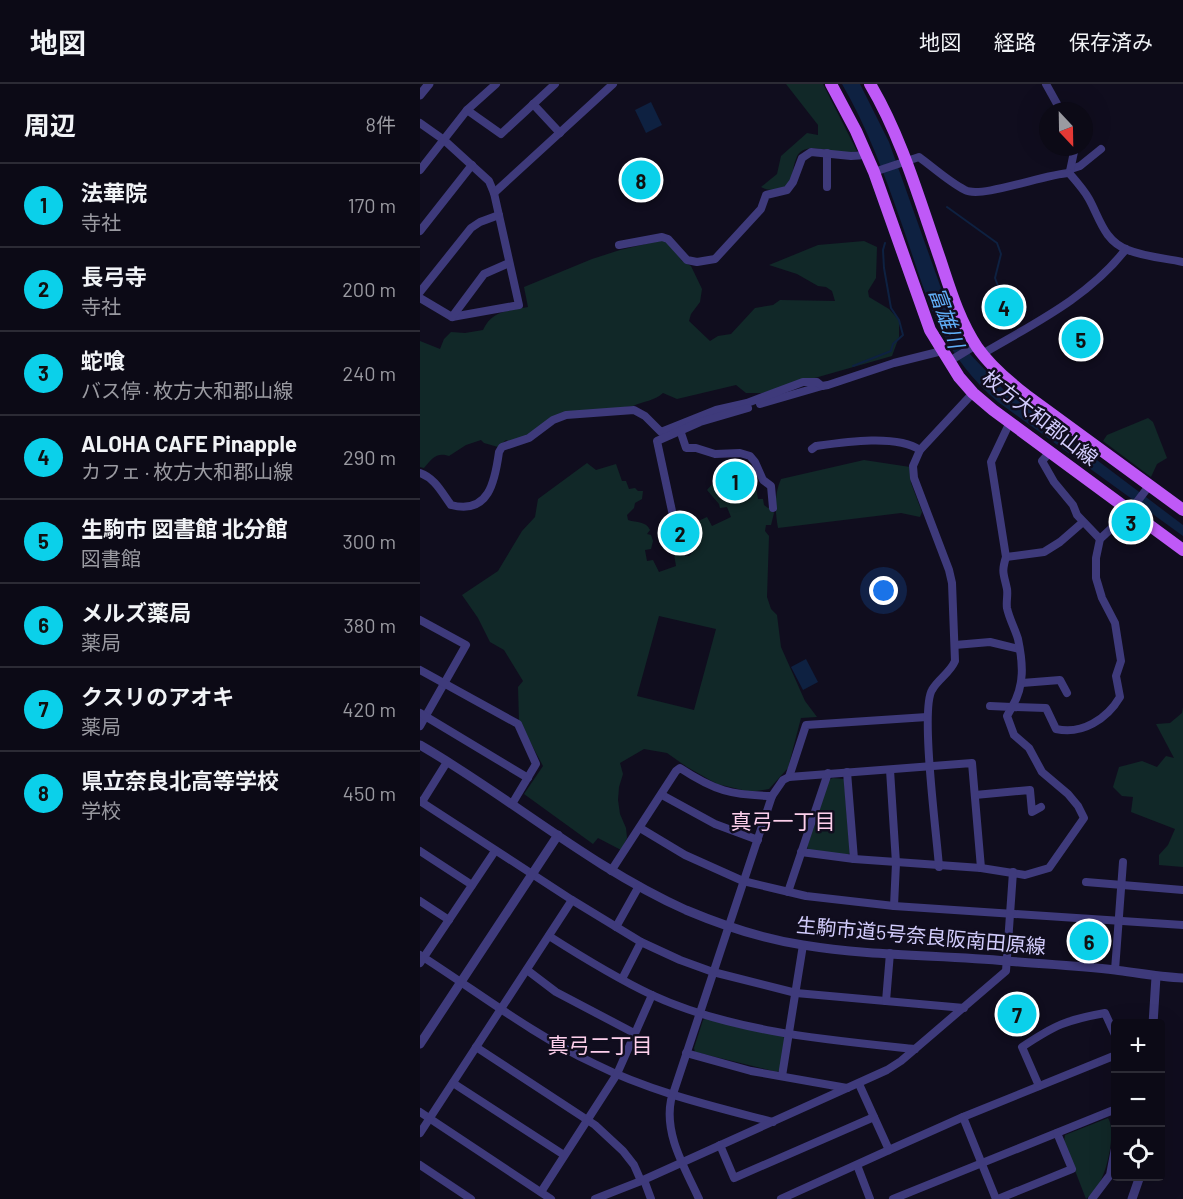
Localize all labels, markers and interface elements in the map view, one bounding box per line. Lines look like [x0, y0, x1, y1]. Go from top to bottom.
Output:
text: 地図 [30, 25, 86, 59]
text: 地図 [919, 29, 961, 54]
text: 経路 [994, 29, 1036, 54]
text: 保存済み [1069, 29, 1153, 54]
north arrow [1039, 102, 1093, 156]
text: 周辺 [24, 109, 76, 140]
text: 8件 [366, 112, 396, 136]
pin: 8 [622, 158, 660, 202]
text: 法華院 [81, 179, 147, 205]
text: 1 [40, 193, 47, 217]
text: 170 m [348, 193, 396, 217]
text: 寺社 [81, 210, 121, 234]
text: 長弓寺 [81, 263, 147, 289]
text: 2 [38, 277, 49, 301]
text: 200 m [342, 277, 396, 301]
water label: 富雄川 [925, 284, 971, 353]
pin: 4 [984, 284, 1024, 330]
text: 寺社 [81, 294, 121, 318]
pin: 5 [1062, 316, 1100, 362]
text: 蛇喰 [81, 347, 125, 373]
text: 3 [38, 361, 49, 385]
text: 240 m [342, 361, 396, 385]
street label: 枚方大和郡山線 [978, 365, 1103, 470]
text: バス停 · 枚方大和郡山線 [81, 378, 293, 402]
text: ALOHA CAFE Pinapple [81, 430, 297, 456]
text: 4 [37, 445, 50, 469]
text: 290 m [343, 445, 396, 469]
pin: 1 [716, 458, 754, 504]
text: カフェ · 枚方大和郡山線 [81, 459, 293, 483]
pin: 3 [1112, 500, 1150, 544]
pin: 2 [660, 510, 700, 556]
text: 生駒市 図書館 北分館 [81, 515, 288, 541]
text: 5 [38, 529, 49, 553]
text: 300 m [343, 529, 396, 553]
text: 図書館 [81, 546, 141, 570]
your location [869, 576, 898, 605]
text: メルズ薬局 [81, 599, 191, 625]
text: 6 [38, 613, 49, 637]
text: 380 m [343, 613, 396, 637]
text: 薬局 [81, 630, 121, 654]
text: クスリのアオキ [81, 683, 234, 709]
text: 7 [39, 697, 48, 721]
text: 420 m [342, 697, 396, 721]
text: 薬局 [81, 714, 121, 738]
text: 県立奈良北高等学校 [81, 767, 279, 793]
text: 8 [38, 781, 49, 805]
text: 450 m [343, 781, 396, 805]
text: 学校 [81, 798, 121, 822]
district label: 真弓一丁目 [731, 808, 836, 833]
street label: 生駒市道5号奈良阪南田原線 [795, 912, 1047, 958]
pin: 6 [1070, 918, 1108, 964]
pin: 7 [998, 992, 1036, 1036]
map controls [1111, 1019, 1165, 1181]
button: + [1111, 1019, 1165, 1073]
district label: 真弓二丁目 [548, 1032, 653, 1057]
button: − [1111, 1073, 1165, 1127]
button: locate [1111, 1127, 1165, 1181]

